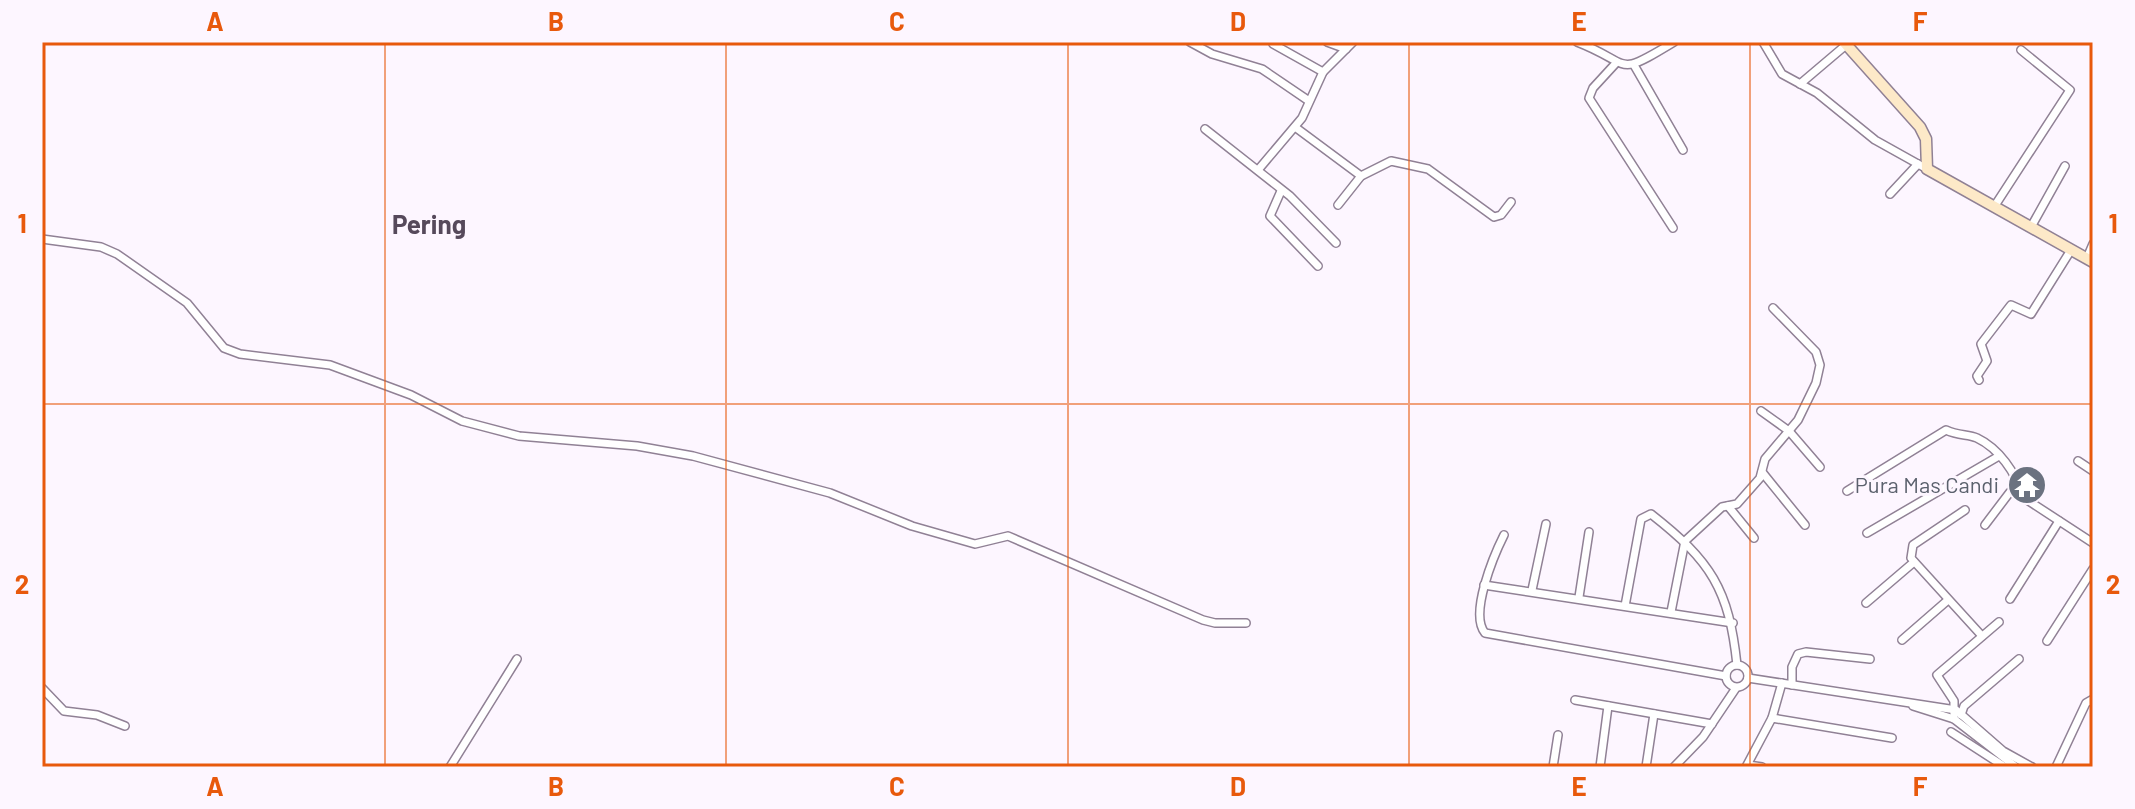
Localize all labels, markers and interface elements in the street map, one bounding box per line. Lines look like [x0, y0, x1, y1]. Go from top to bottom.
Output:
text: A [206, 5, 224, 36]
text: B [548, 5, 564, 36]
text: C [889, 5, 905, 36]
text: D [1230, 5, 1246, 36]
text: E [1571, 5, 1587, 36]
text: F [1913, 5, 1928, 36]
text: 1 [17, 207, 27, 238]
text: 1 [2108, 207, 2118, 238]
district label: Pering [392, 208, 466, 239]
temple icon: Pura Mas Candi [2006, 464, 2048, 506]
place label: Pura Mas Candi [1855, 471, 1999, 497]
text: 2 [15, 568, 29, 599]
text: 2 [2106, 568, 2120, 599]
text: A [206, 770, 224, 801]
text: B [548, 770, 564, 801]
text: C [889, 770, 905, 801]
text: D [1230, 770, 1246, 801]
text: E [1571, 770, 1587, 801]
text: F [1913, 770, 1928, 801]

